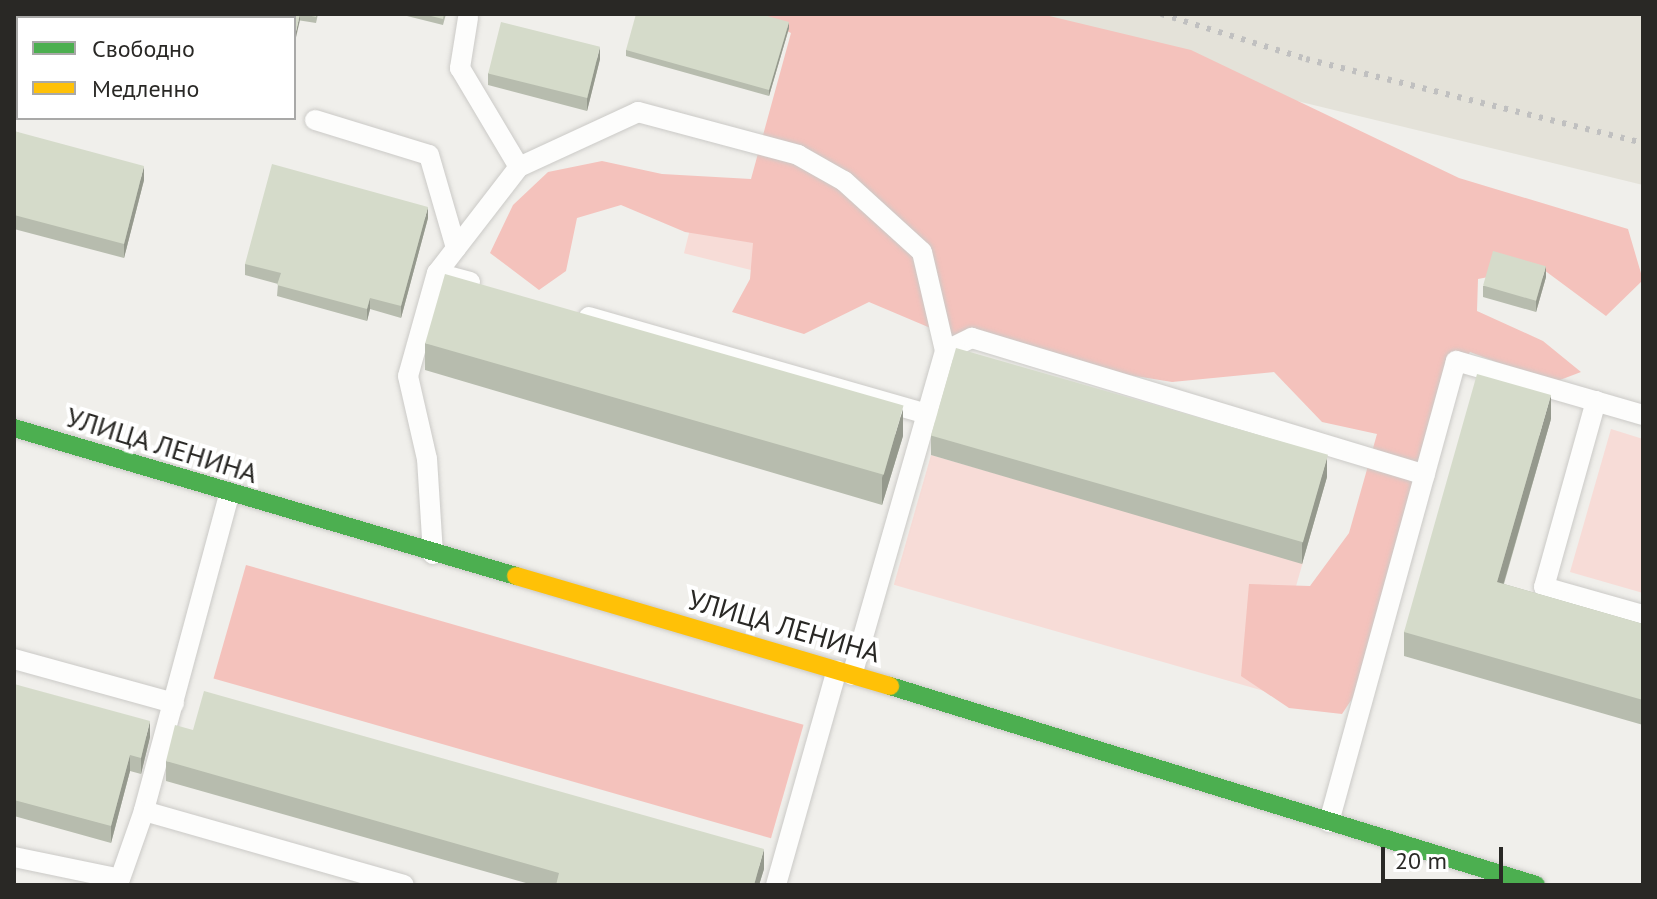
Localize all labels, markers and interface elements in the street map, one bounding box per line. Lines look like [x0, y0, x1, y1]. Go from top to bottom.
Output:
legend [16, 16, 296, 120]
text: Свободно [92, 33, 195, 64]
text: Медленно [92, 73, 199, 104]
street label: УЛИЦА ЛЕНИНА [62, 400, 262, 490]
street label: УЛИЦА ЛЕНИНА [683, 582, 885, 670]
scale bar [1385, 831, 1507, 881]
text: 20 m [1395, 845, 1447, 876]

